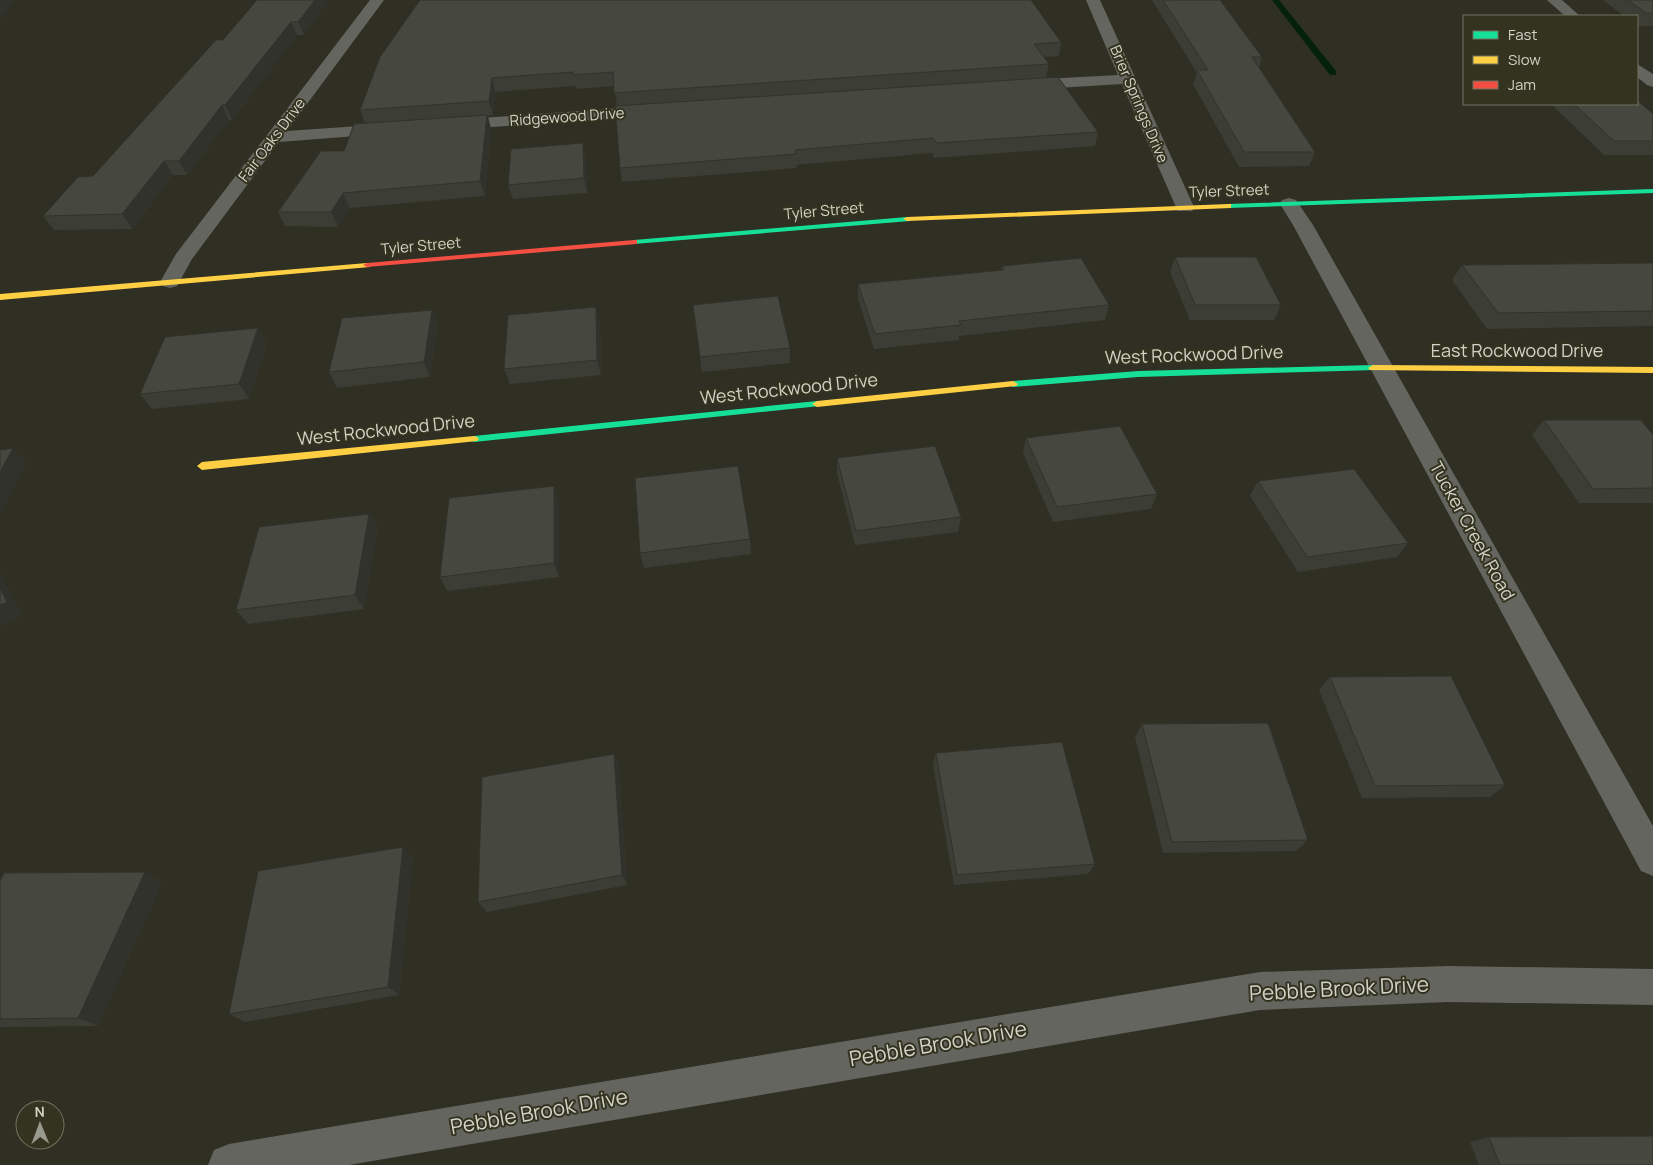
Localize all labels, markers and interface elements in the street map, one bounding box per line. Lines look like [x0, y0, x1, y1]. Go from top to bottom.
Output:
legend [1463, 15, 1638, 105]
text: Fast [1508, 24, 1537, 45]
street label: Brier Springs Drive [1105, 42, 1174, 166]
text: Slow [1508, 49, 1541, 70]
text: Jam [1508, 74, 1536, 95]
street label: Fair Oaks Drive [233, 93, 310, 186]
street label: Ridgewood Drive [509, 102, 625, 131]
street label: Tyler Street [1188, 179, 1270, 202]
street label: Tyler Street [783, 197, 865, 224]
street label: Tyler Street [380, 232, 462, 259]
street label: East Rockwood Drive [1431, 338, 1603, 362]
street label: West Rockwood Drive [1104, 339, 1284, 369]
street label: West Rockwood Drive [699, 367, 879, 409]
street label: West Rockwood Drive [296, 408, 476, 450]
street label: Tucker Creek Road [1425, 457, 1521, 604]
street label: Pebble Brook Drive [1248, 969, 1430, 1007]
street label: Pebble Brook Drive [847, 1014, 1029, 1072]
street label: Pebble Brook Drive [448, 1082, 630, 1140]
north arrow [15, 1100, 65, 1150]
text: N [35, 1102, 45, 1121]

